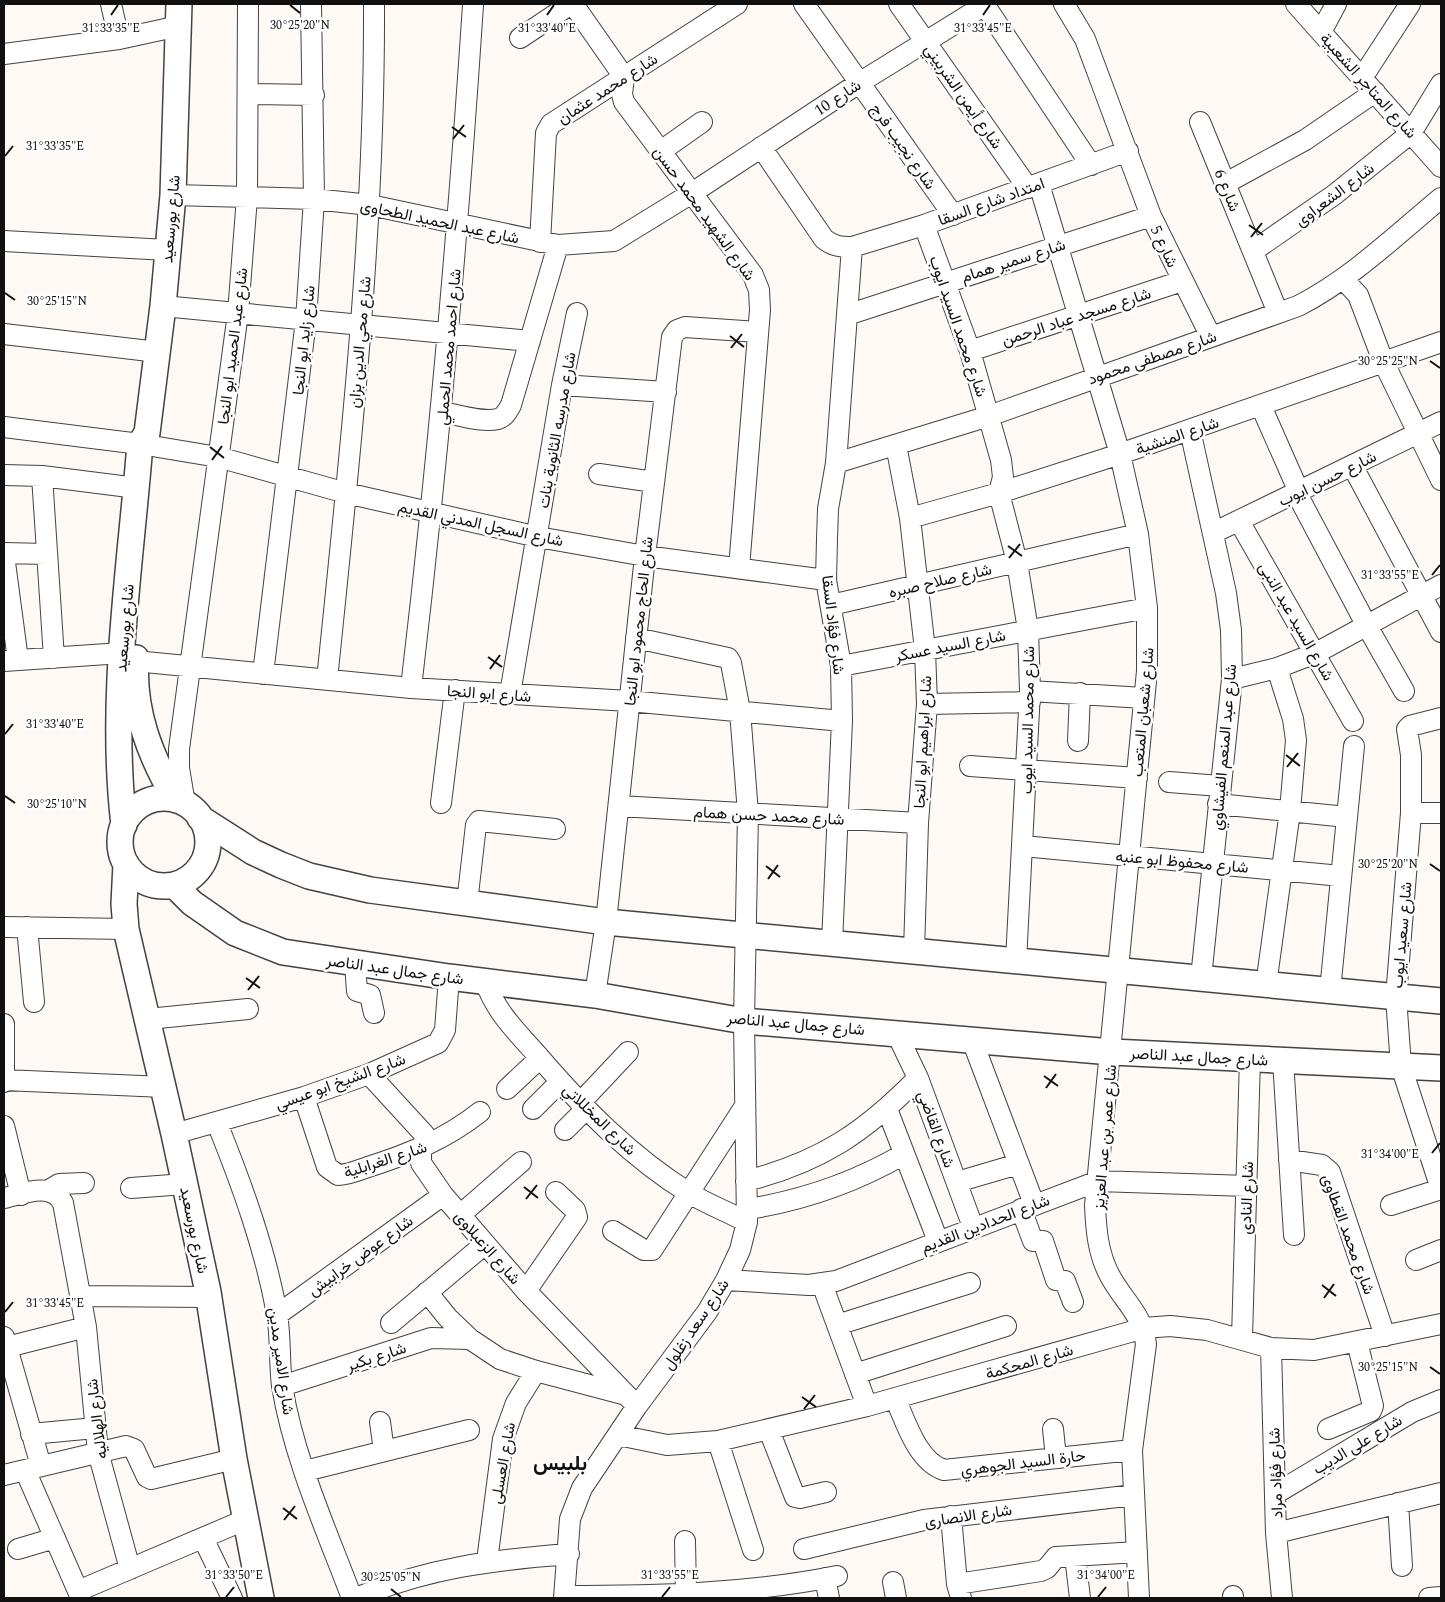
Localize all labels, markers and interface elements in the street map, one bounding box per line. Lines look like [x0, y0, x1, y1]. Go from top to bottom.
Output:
text: 30°25'20"N [270, 16, 330, 35]
text: 31°33'35"E [82, 19, 140, 38]
text: 31°33'40"E [518, 19, 576, 38]
text: 31°33'45"E [954, 19, 1012, 38]
street label: شارع المتاجر الشعبية [1314, 27, 1423, 144]
street label: شارع أيمن الشربيني [917, 39, 1008, 155]
street label: شارع محمد عثمان [553, 47, 663, 130]
street label: شارع 10 [809, 74, 866, 122]
street label: شارع نجيب فرج [865, 99, 942, 195]
text: 31°33'35"E [26, 137, 84, 156]
street label: شارع الشهيد محمد حسن [647, 141, 761, 286]
street label: شارع الشعراوى [1290, 157, 1380, 233]
street label: شارع 6 [1208, 165, 1246, 215]
street label: امتداد شارع السقا [935, 172, 1048, 232]
street label: شارع بورسعيد [155, 174, 187, 264]
street label: شارع عبد الحميد الطحاوى [358, 193, 521, 251]
street label: شارع 5 [1144, 221, 1184, 272]
street label: شارع سمير همام [958, 233, 1069, 289]
street label: شارع محمد السيد ايوب [923, 252, 994, 400]
street label: شارع عبد الحميد ابو النجا [211, 266, 255, 426]
street label: شارع احمد محمد الحملي [430, 268, 469, 427]
street label: شارع محي الدين بزان [342, 275, 379, 409]
street label: شارع مسجد عباد الرحمن [998, 281, 1154, 352]
street label: شارع زايد ابو النجا [286, 284, 322, 396]
text: 30°25'15"N [27, 292, 87, 311]
street label: شارع مصطفى محمود [1085, 325, 1220, 391]
street label: شارع مدرسه الثانوية بنات [531, 350, 583, 510]
text: 30°25'25"N [1358, 352, 1418, 371]
street label: شارع المنشية [1132, 410, 1222, 461]
street label: شارع حسن ايوب [1274, 445, 1381, 513]
street label: شارع السجل المدني القديم [396, 495, 566, 554]
street label: شارع الحاج محمود ابو النجا [618, 535, 660, 707]
street label: شارع صلاح صبره [886, 557, 994, 605]
street label: شارع السيد عبد النبى [1252, 558, 1340, 685]
text: 31°33'55"E [1361, 566, 1419, 585]
street label: شارع فؤاد السقا [815, 574, 851, 676]
street label: شارع بورسعيد [109, 583, 141, 673]
street label: شارع السيد عسكر [892, 623, 1008, 669]
street label: شارع محمد السيد ايوب [1015, 646, 1041, 794]
street label: شارع شعبان المتعب [1125, 646, 1161, 778]
street label: شارع عبد المنعم الفيشاوي [1205, 663, 1244, 831]
street label: شارع ابراهيم ابو النجا [908, 675, 938, 809]
street label: شارع ابو النجا [446, 679, 532, 709]
text: 31°33'40"E [26, 715, 84, 734]
text: 30°25'10"N [27, 795, 87, 814]
street label: شارع محمد حسن همام [693, 800, 845, 832]
street label: شارع محفوظ ابو عنبه [1114, 844, 1250, 880]
text: 30°25'20"N [1358, 855, 1418, 874]
street label: شارع سعيد ايوب [1385, 881, 1419, 989]
street label: شارع جمال عبد الناصر [324, 948, 465, 992]
street label: شارع جمال عبد الناصر [725, 1006, 866, 1042]
street label: شارع جمال عبد الناصر [1128, 1041, 1269, 1073]
street label: شارع الشيخ ابو عيسي [272, 1047, 409, 1118]
street label: شارع عمر بن عبد العزيز [1087, 1063, 1123, 1212]
street label: شارع المخللاتي [556, 1078, 642, 1162]
street label: شارع القاضي [910, 1087, 961, 1172]
street label: شارع الغرابلية [341, 1135, 430, 1185]
text: 31°34'00"E [1361, 1145, 1419, 1164]
street label: شارع النادى [1234, 1161, 1260, 1235]
street label: شارع محمد القطاوى [1315, 1171, 1381, 1298]
street label: شارع بورسعيد [173, 1185, 215, 1276]
street label: شارع الحدادين القديم [917, 1188, 1053, 1260]
street label: شارع الزعبلاوى [448, 1205, 526, 1290]
street label: شارع عوض خرابيش [303, 1209, 418, 1302]
street label: شارع سعد زغلول [656, 1274, 735, 1375]
text: 31°33'45"E [26, 1294, 84, 1313]
street label: شارع الامير مدين [262, 1306, 300, 1416]
street label: شارع بكير [342, 1336, 409, 1378]
street label: شارع المحكمة [983, 1338, 1076, 1386]
text: 30°25'15"N [1358, 1358, 1418, 1377]
street label: شارع الهلاليه [80, 1377, 114, 1460]
street label: شارع على الديب [1308, 1409, 1407, 1481]
street label: شارع العسلى [484, 1420, 522, 1506]
street label: شارع فؤاد مراد [1262, 1427, 1290, 1519]
street label: حارة السيد الجوهري [959, 1443, 1087, 1484]
district label: بلبيس [533, 1448, 587, 1480]
street label: شارع الانصارى [923, 1498, 1014, 1534]
text: 31°33'50"E [205, 1566, 263, 1585]
text: 31°33'55"E [641, 1566, 699, 1585]
text: 31°34'00"E [1077, 1566, 1135, 1585]
text: 30°25'05"N [361, 1568, 421, 1587]

